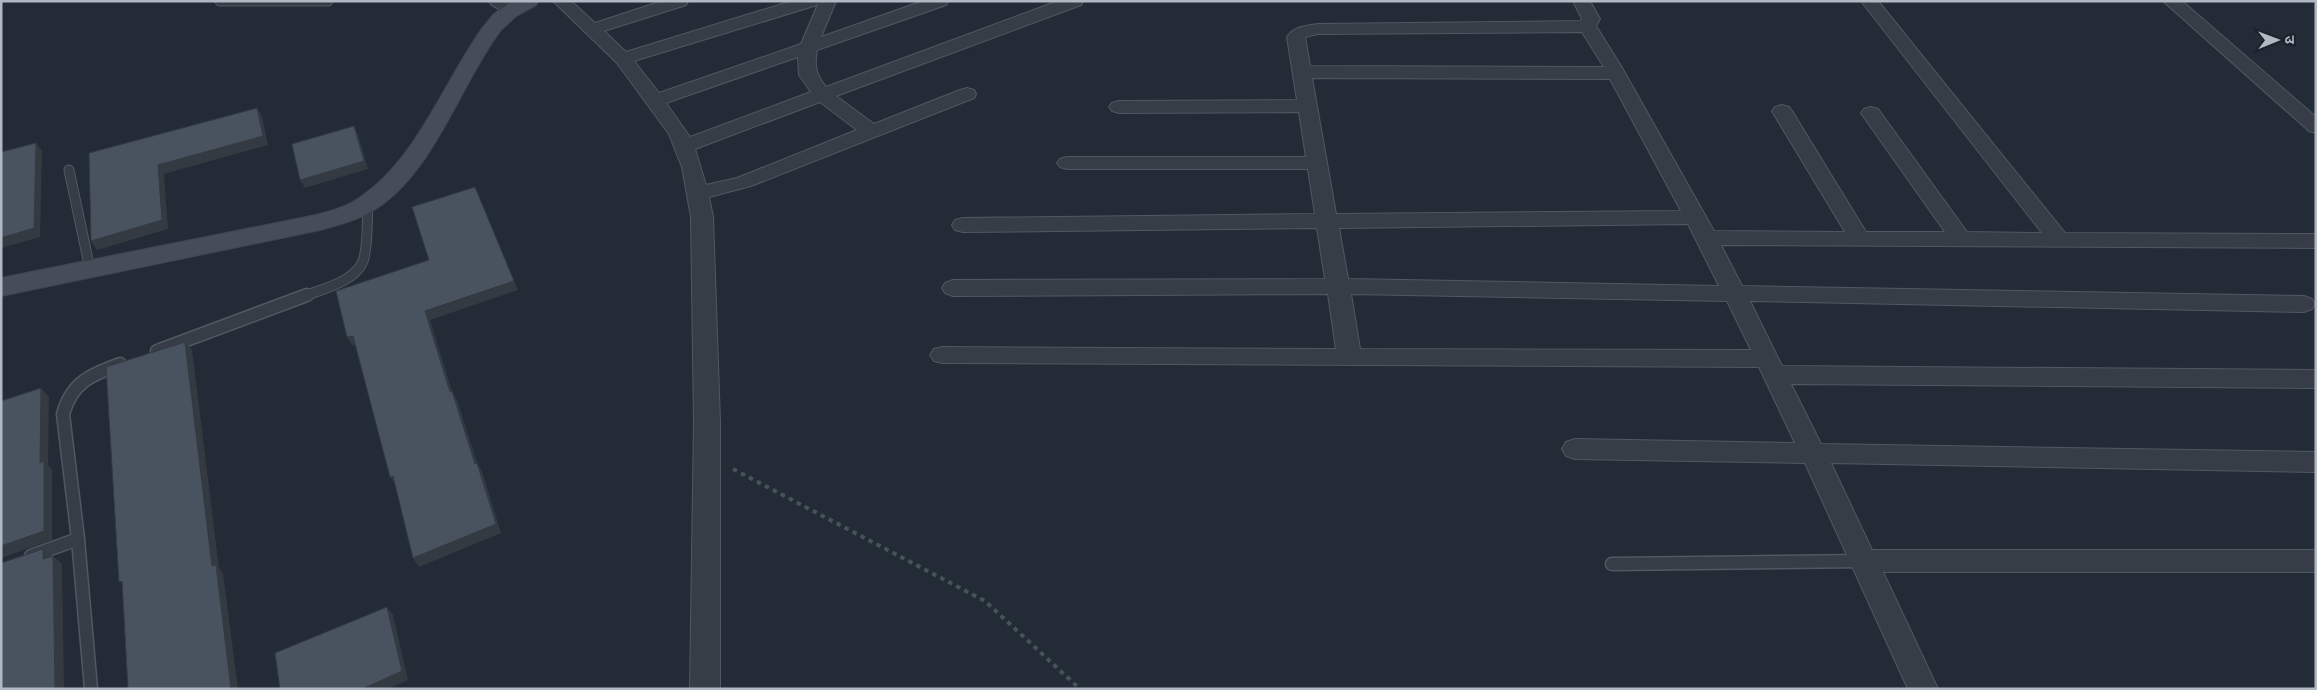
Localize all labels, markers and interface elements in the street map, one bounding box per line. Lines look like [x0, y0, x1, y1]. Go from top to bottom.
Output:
north arrow [2252, 15, 2302, 65]
text: उ [2281, 36, 2298, 45]

